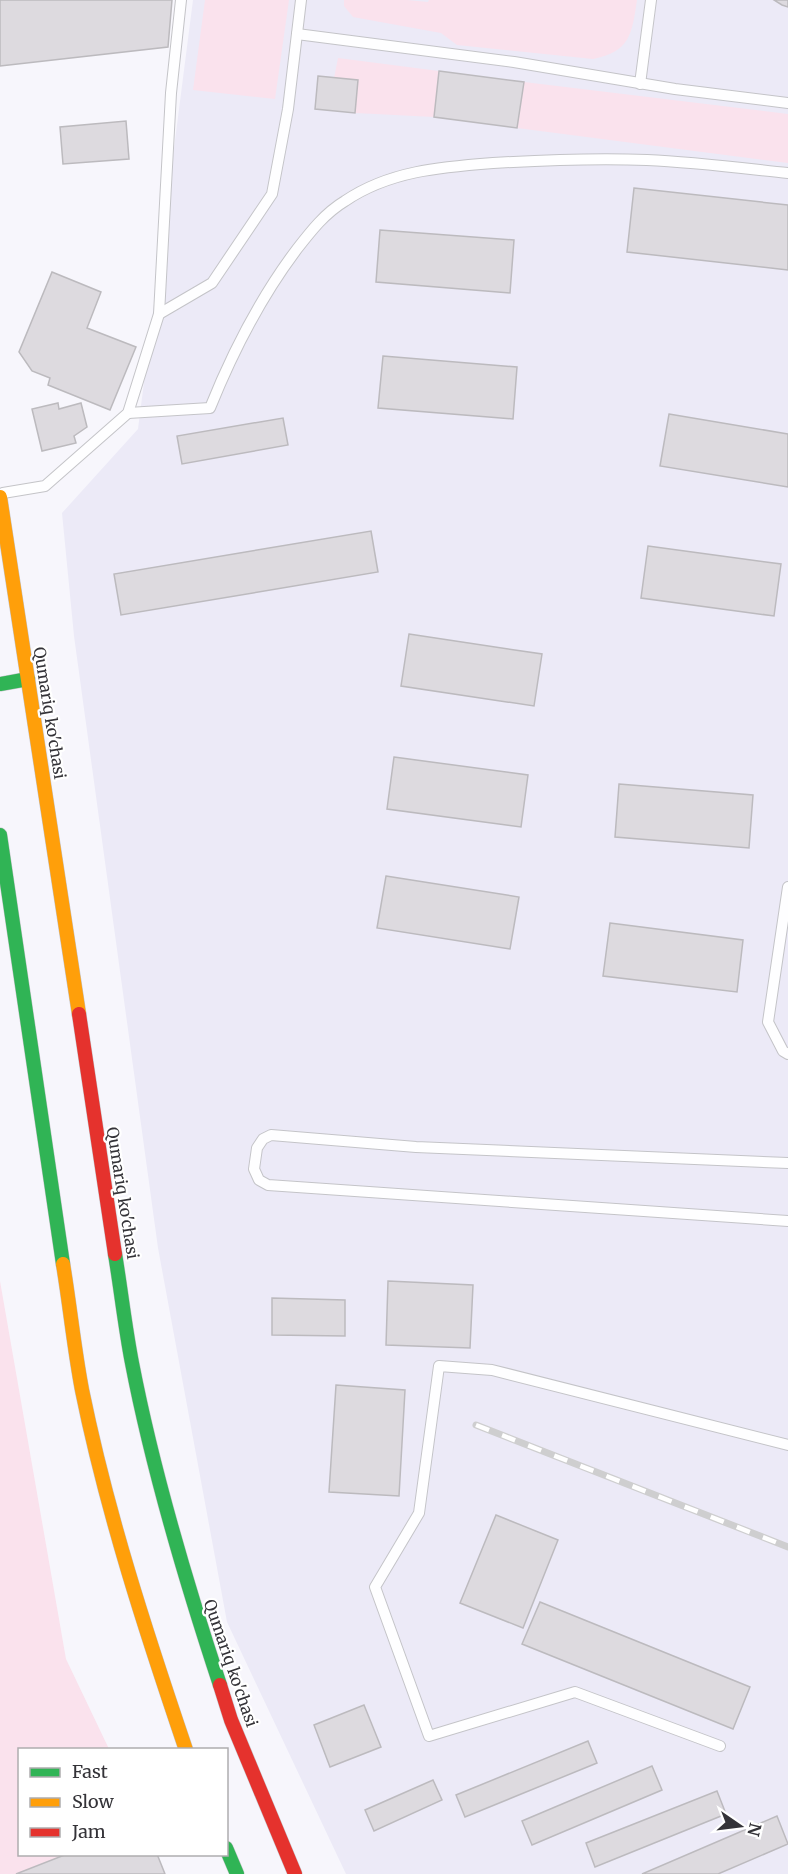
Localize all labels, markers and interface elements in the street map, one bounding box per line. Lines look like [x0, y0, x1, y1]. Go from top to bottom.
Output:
street label: Qumariq ko'chasi [30, 645, 70, 781]
street label: Qumariq ko'chasi [103, 1125, 143, 1261]
street label: Qumariq ko'chasi [200, 1597, 262, 1729]
legend [18, 1748, 228, 1856]
text: Fast [72, 1760, 108, 1783]
text: Slow [72, 1790, 115, 1813]
north arrow [710, 1796, 770, 1856]
text: Jam [71, 1820, 106, 1843]
text: N [743, 1821, 766, 1839]

